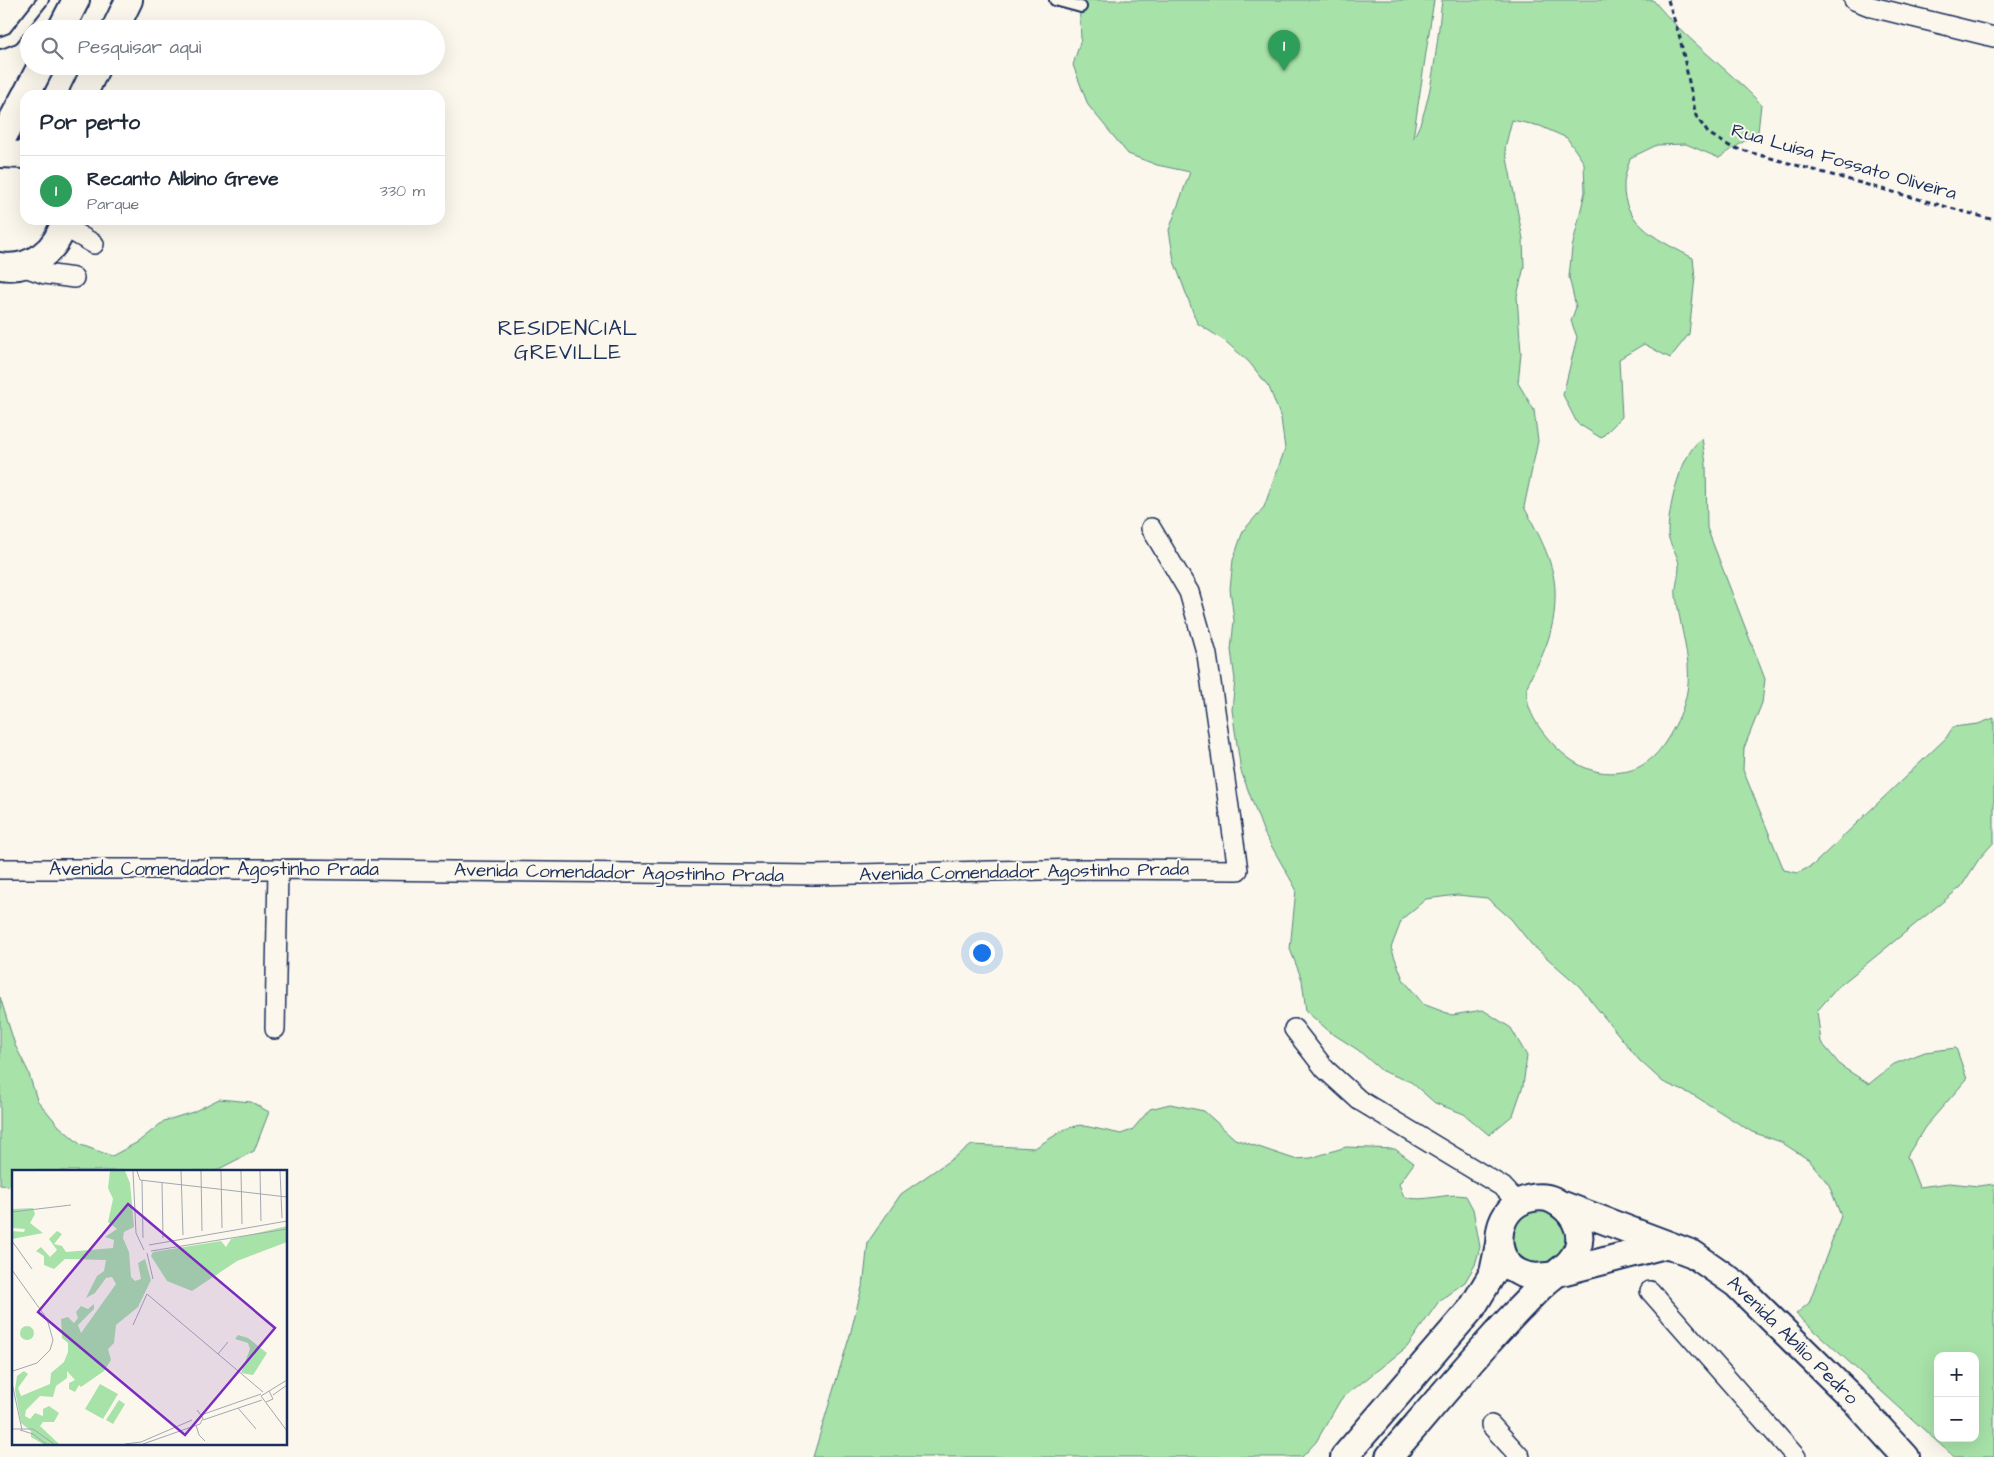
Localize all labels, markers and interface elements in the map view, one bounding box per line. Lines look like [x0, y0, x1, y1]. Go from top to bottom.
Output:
search box [20, 20, 445, 75]
pin: 1 [1268, 30, 1300, 71]
icon: search [38, 34, 66, 62]
text: Pesquisar aqui [78, 34, 201, 61]
text: Por perto [40, 108, 140, 137]
street label: Rua Luísa Fossato Oliveira [1728, 117, 1960, 207]
text: Recanto Albino Greve [87, 166, 279, 193]
text: 1 [55, 180, 57, 202]
text: 330 m [380, 180, 425, 202]
text: Parque [87, 193, 139, 215]
district label: RESIDENCIAL GREVILLE [498, 314, 638, 367]
street label: Avenida Comendador Agostinho Prada [49, 856, 379, 884]
street label: Avenida Comendador Agostinho Prada [859, 856, 1190, 889]
street label: Avenida Comendador Agostinho Prada [454, 857, 785, 890]
your location [969, 940, 995, 966]
inset map [12, 1170, 288, 1444]
street label: Avenida Abílio Pedro [1722, 1268, 1865, 1411]
map controls [1934, 1352, 1979, 1442]
button: + [1934, 1352, 1979, 1397]
button: − [1934, 1397, 1979, 1442]

